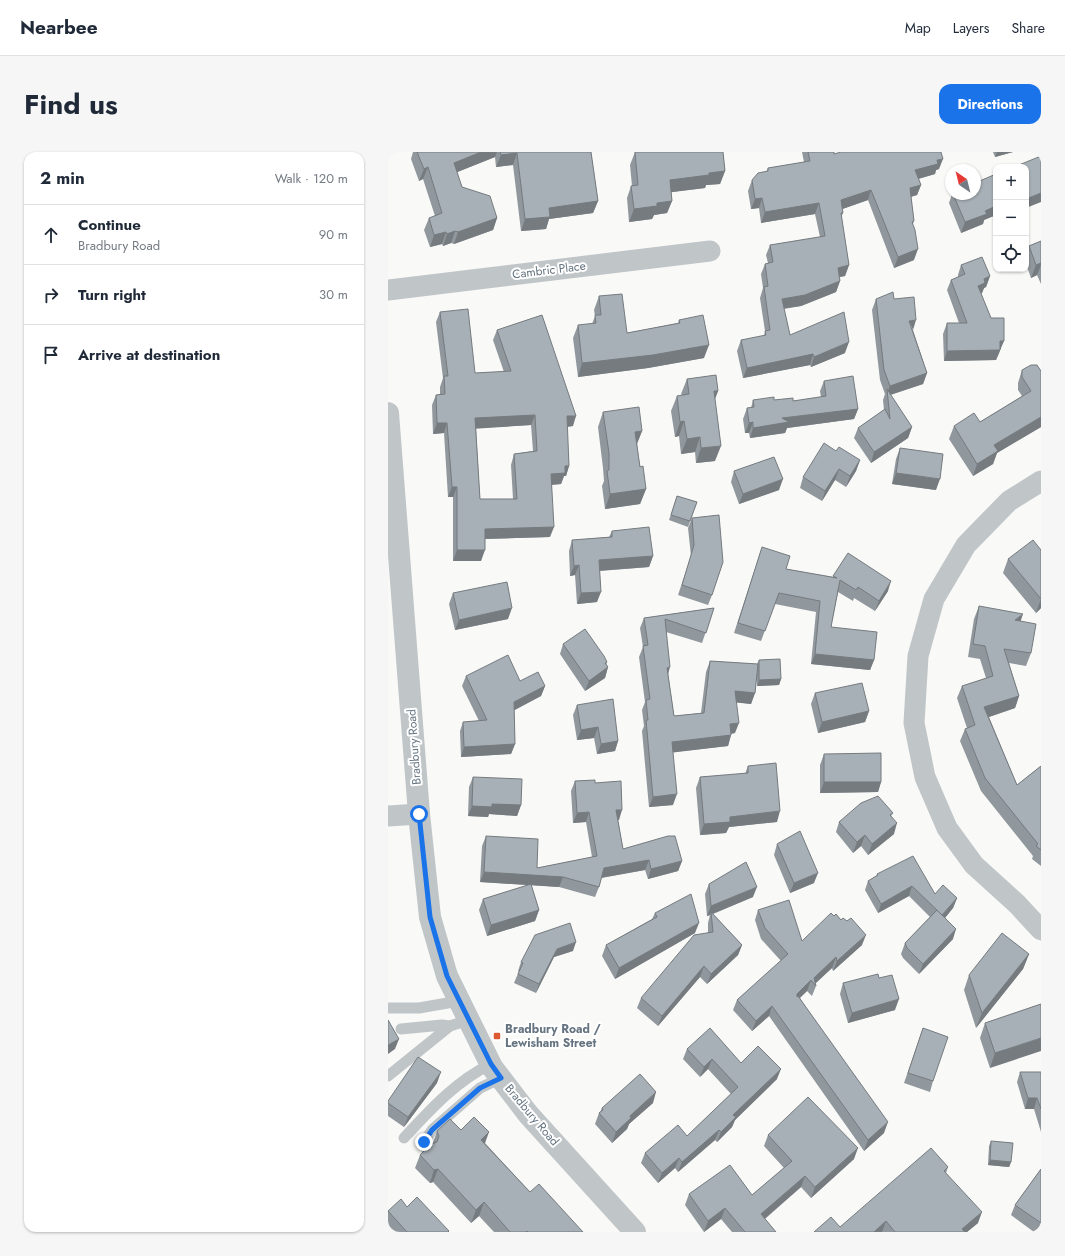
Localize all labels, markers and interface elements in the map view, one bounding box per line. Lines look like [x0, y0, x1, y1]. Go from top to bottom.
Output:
text: Nearbee [20, 14, 98, 41]
text: Map [905, 18, 931, 38]
text: Layers [953, 18, 989, 38]
text: Share [1011, 18, 1045, 38]
text: Find us [24, 84, 118, 125]
button: Directions [939, 84, 1041, 124]
north arrow [945, 164, 981, 200]
map controls [993, 164, 1029, 272]
button: + [993, 164, 1029, 200]
text: 2 min [40, 166, 85, 190]
text: Walk · 120 m [275, 169, 348, 188]
button: − [993, 200, 1029, 236]
text: Continue [78, 214, 141, 236]
icon: ahead [40, 224, 62, 246]
text: 90 m [319, 225, 348, 244]
text: Bradbury Road [78, 236, 160, 255]
button: locate [993, 236, 1029, 272]
street label: Cambric Place [511, 257, 587, 283]
icon: right [40, 284, 62, 306]
text: Turn right [78, 284, 146, 306]
text: 30 m [319, 285, 348, 304]
icon: arrive [40, 344, 62, 366]
text: Arrive at destination [78, 344, 220, 366]
street label: Bradbury Road [402, 709, 426, 785]
route start [410, 805, 428, 823]
place label: Bradbury Road / Lewisham Street [505, 1020, 602, 1052]
marker: Bradbury Road / Lewisham Street [492, 1031, 502, 1041]
street label: Bradbury Road [501, 1080, 563, 1150]
route end [415, 1133, 433, 1151]

